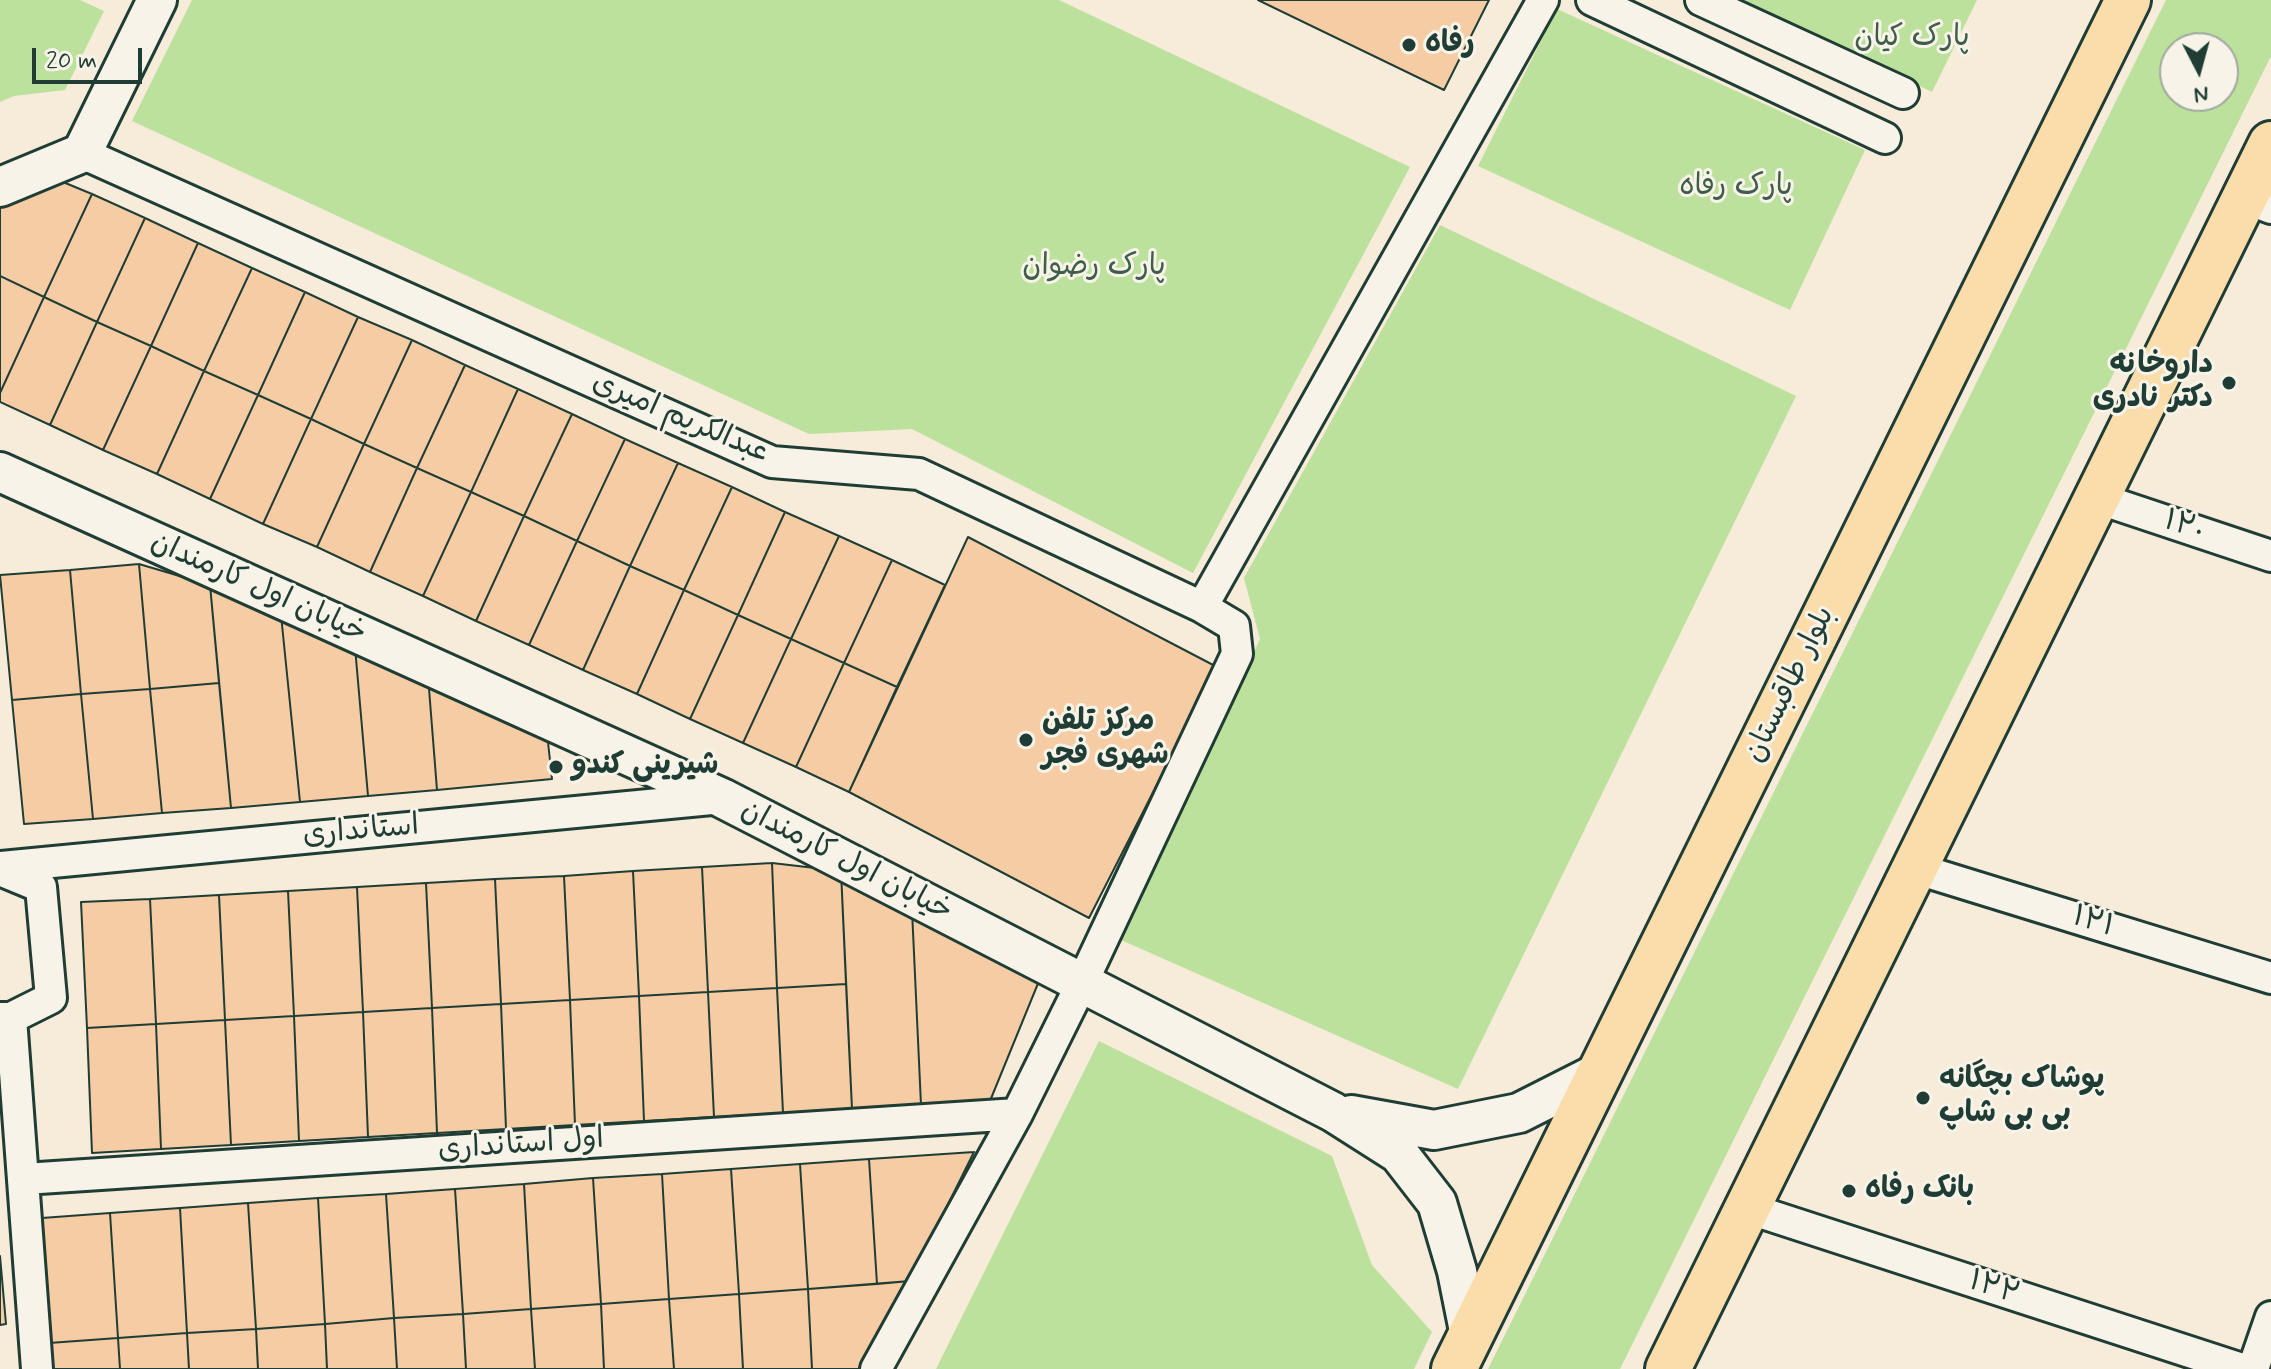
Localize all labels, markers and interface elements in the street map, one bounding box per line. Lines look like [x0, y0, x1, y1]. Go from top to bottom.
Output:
park label: پارک کیان [1854, 21, 1970, 57]
place label: رفاه [1425, 27, 1475, 63]
scale bar [36, 32, 146, 82]
north arrow [2159, 32, 2239, 112]
marker: رفاه [1400, 36, 1418, 54]
text: 20 m [46, 46, 97, 77]
text: N [2193, 79, 2210, 109]
park label: پارک رفاه [1679, 170, 1793, 206]
park label: پارک رضوان [1022, 250, 1166, 286]
place label: داروخانه دکتر نادری [2093, 348, 2213, 418]
street label: عبدالکریم امیری [586, 366, 774, 472]
marker: داروخانه دکتر نادری [2220, 374, 2238, 392]
street label: ۱۲۰ [2159, 504, 2209, 550]
street label: خیابان اول کارمندان [145, 525, 371, 653]
street label: بلوار طاقبستان [1738, 601, 1844, 769]
place label: مرکز تلفن شهری فجر [1042, 705, 1169, 776]
marker: مرکز تلفن شهری فجر [1017, 731, 1035, 749]
place label: شیرینی کندو [572, 749, 718, 785]
marker: شیرینی کندو [547, 758, 565, 776]
street label: خیابان اول کارمندان [734, 793, 958, 931]
street label: استانداری [301, 809, 421, 855]
street label: ۱۲۱ [2068, 900, 2118, 946]
place label: پوشاک بچگانه بی بی شاپ [1939, 1063, 2104, 1134]
marker: پوشاک بچگانه بی بی شاپ [1914, 1089, 1932, 1107]
street label: اول استانداری [437, 1122, 605, 1170]
place label: بانک رفاه [1865, 1173, 1974, 1209]
marker: بانک رفاه [1840, 1182, 1858, 1200]
street label: ۱۲۲ [1964, 1264, 2024, 1314]

